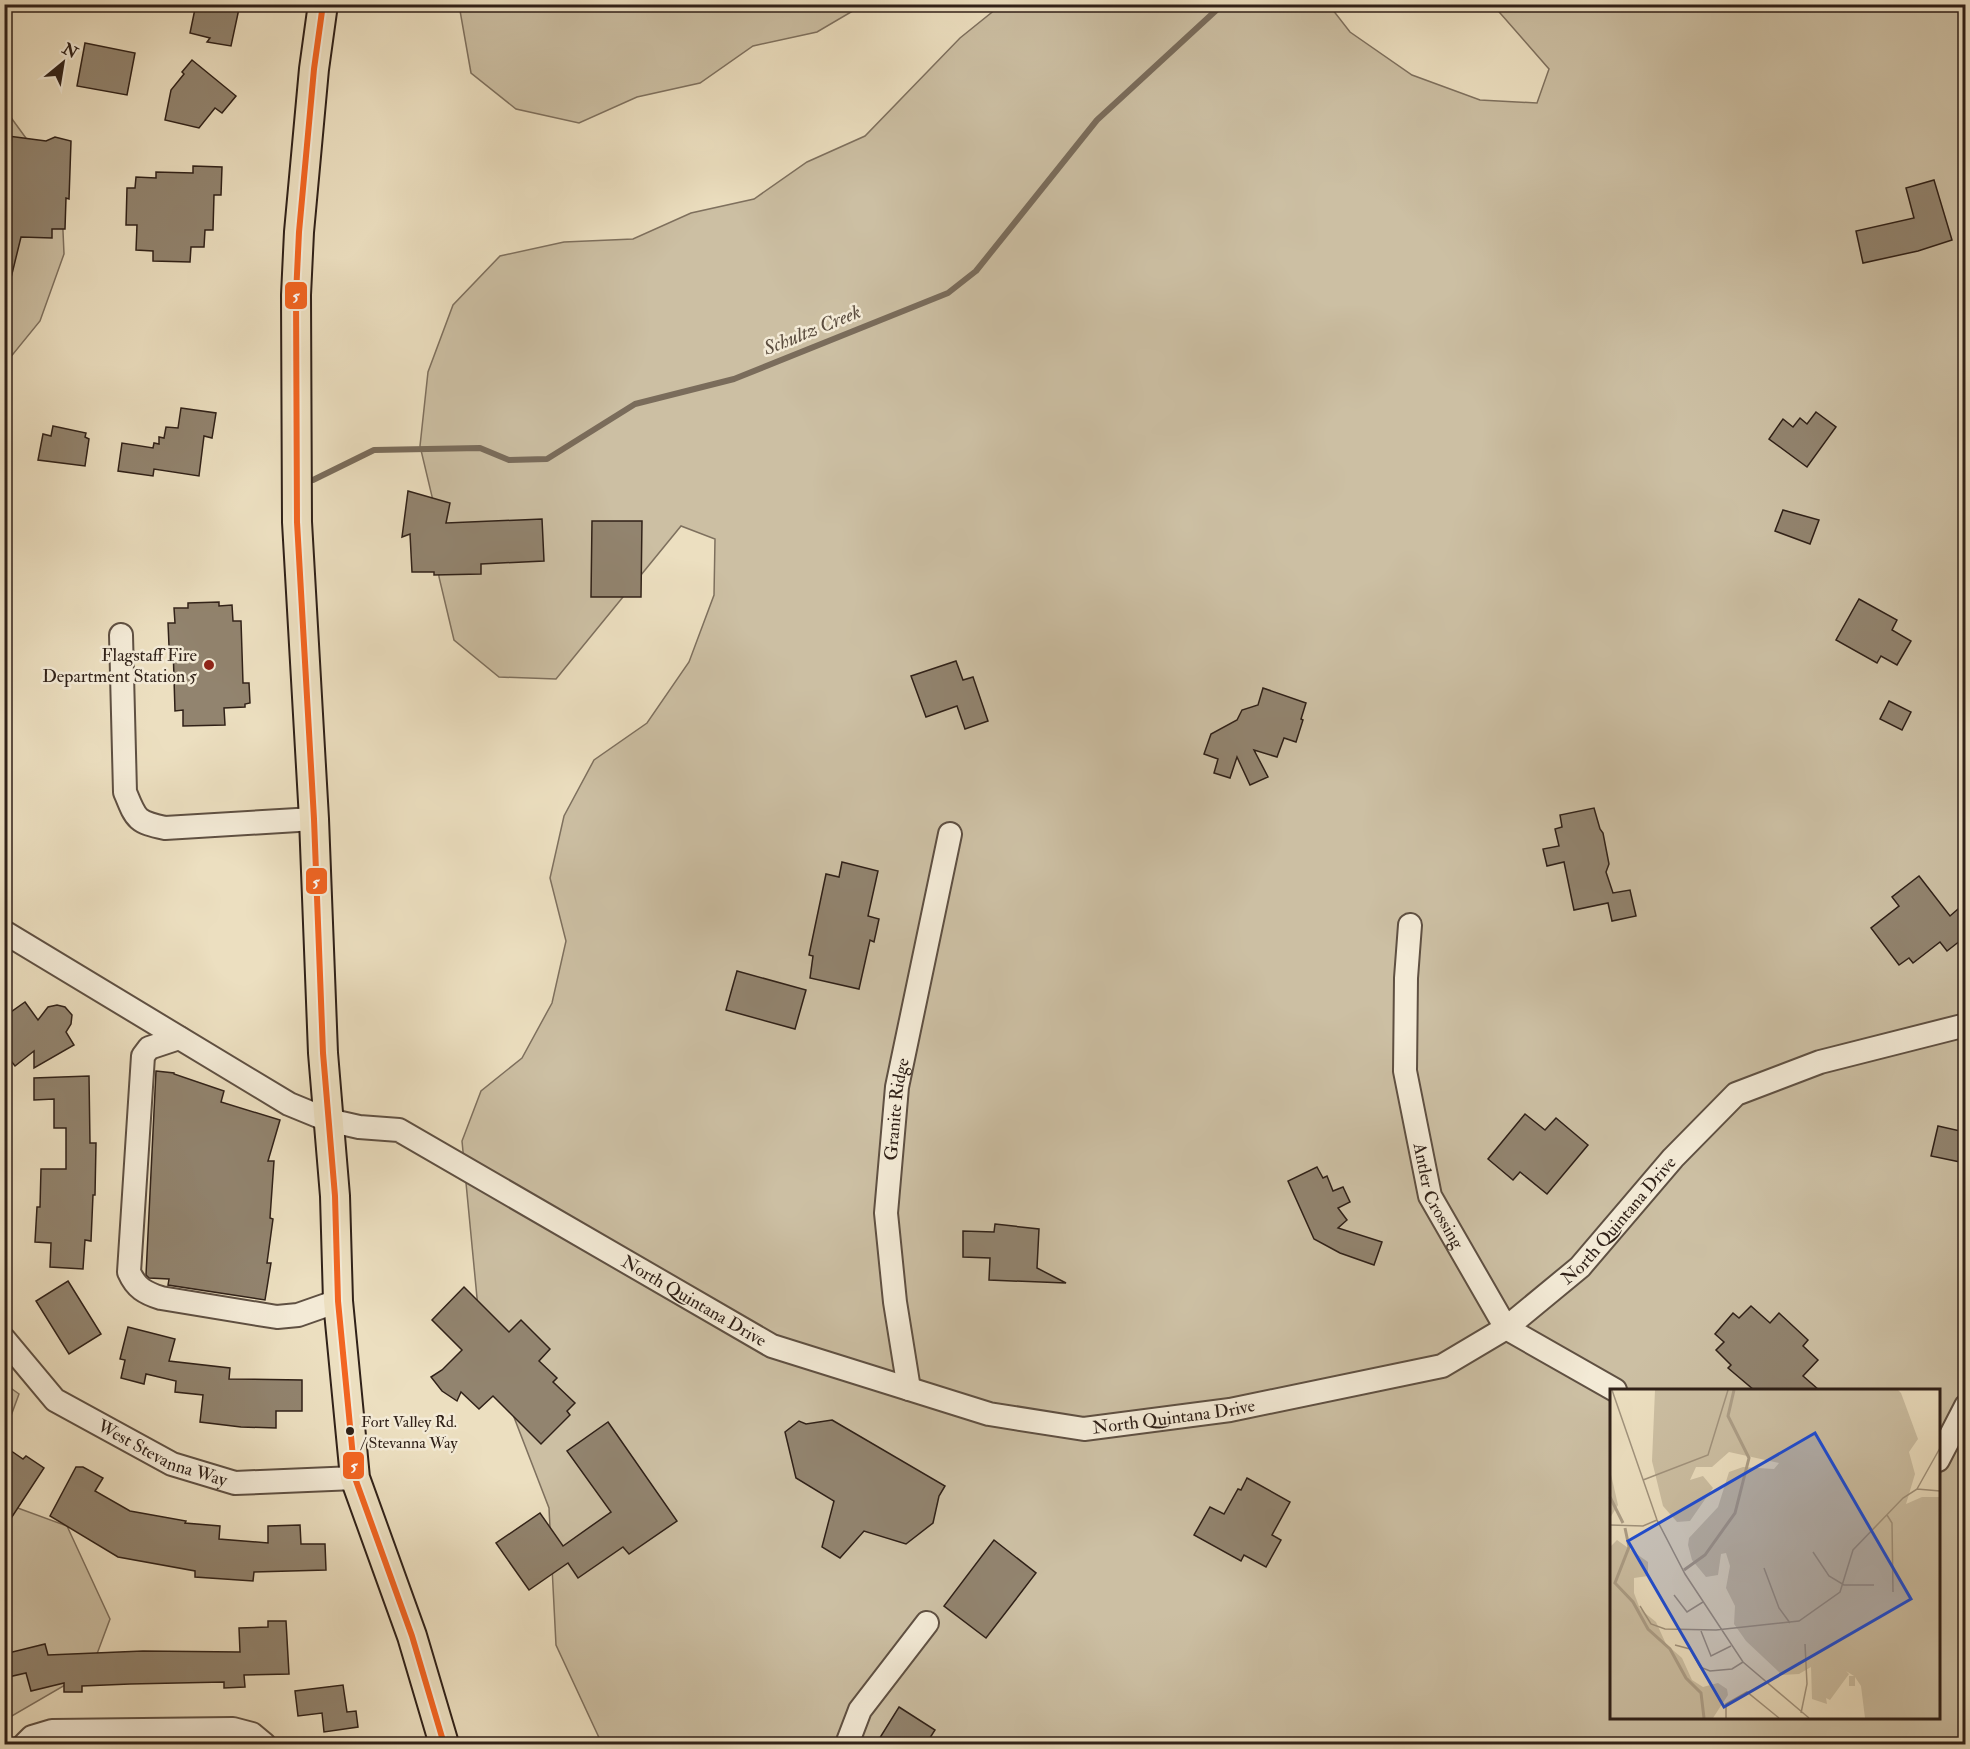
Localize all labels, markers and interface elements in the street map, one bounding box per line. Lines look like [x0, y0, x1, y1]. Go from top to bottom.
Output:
north arrow [33, 33, 93, 93]
text: N [58, 38, 82, 63]
line badge: 5 [284, 281, 308, 310]
text: 5 [292, 286, 300, 306]
water label: Schultz Creek [759, 299, 864, 361]
place label: Flagstaff Fire Department Station 5 [42, 644, 197, 688]
marker: Flagstaff Fire Department Station 5 [202, 658, 216, 672]
line badge: 5 [305, 867, 328, 895]
text: 5 [312, 872, 320, 892]
street label: Granite Ridge [879, 1055, 914, 1161]
street label: Antler Crossing [1408, 1140, 1470, 1254]
street label: North Quintana Drive [1556, 1151, 1681, 1290]
street label: North Quintana Drive [618, 1250, 771, 1352]
inset map [1610, 1389, 1940, 1719]
street label: North Quintana Drive [1091, 1394, 1257, 1439]
place label: Fort Valley Rd. / Stevanna Way [360, 1412, 458, 1453]
street label: West Stevanna Way [93, 1414, 231, 1492]
marker: Fort Valley Rd. / Stevanna Way [344, 1425, 356, 1437]
line badge: 5 [342, 1451, 365, 1480]
text: 5 [350, 1456, 358, 1476]

